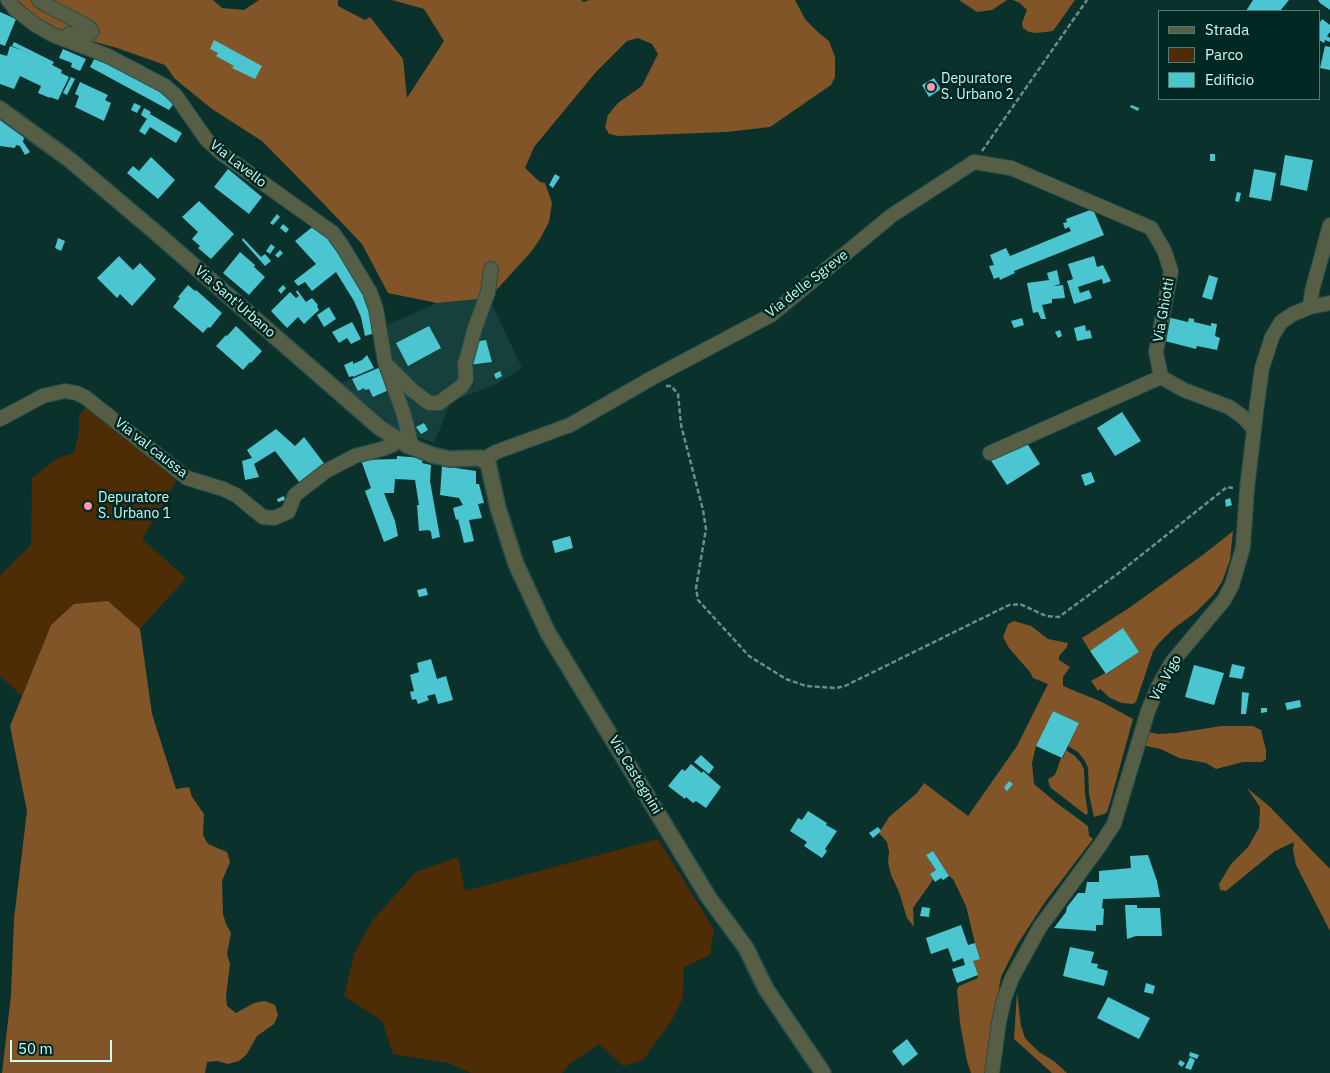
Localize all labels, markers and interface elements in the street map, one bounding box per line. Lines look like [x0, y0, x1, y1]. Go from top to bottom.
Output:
legend [1158, 10, 1320, 100]
text: Strada [1205, 20, 1249, 39]
text: Parco [1205, 45, 1243, 64]
text: Edificio [1205, 70, 1254, 89]
place label: Depuratore S. Urbano 2 [941, 71, 1014, 104]
marker: Depuratore S. Urbano 2 [925, 81, 937, 93]
street label: Via Lavello [206, 137, 270, 191]
street label: Via delle Sgreve [763, 247, 851, 321]
street label: Via Sant'Urbano [191, 263, 279, 341]
street label: Via Ghiotti [1150, 277, 1178, 343]
street label: Via val caussa [111, 414, 191, 482]
place label: Depuratore S. Urbano 1 [98, 490, 171, 522]
marker: Depuratore S. Urbano 1 [82, 500, 94, 512]
street label: Via Vigo [1147, 652, 1185, 704]
street label: Via Castegnini [605, 733, 665, 817]
scale bar [12, 1030, 115, 1062]
text: 50 m [18, 1039, 53, 1058]

